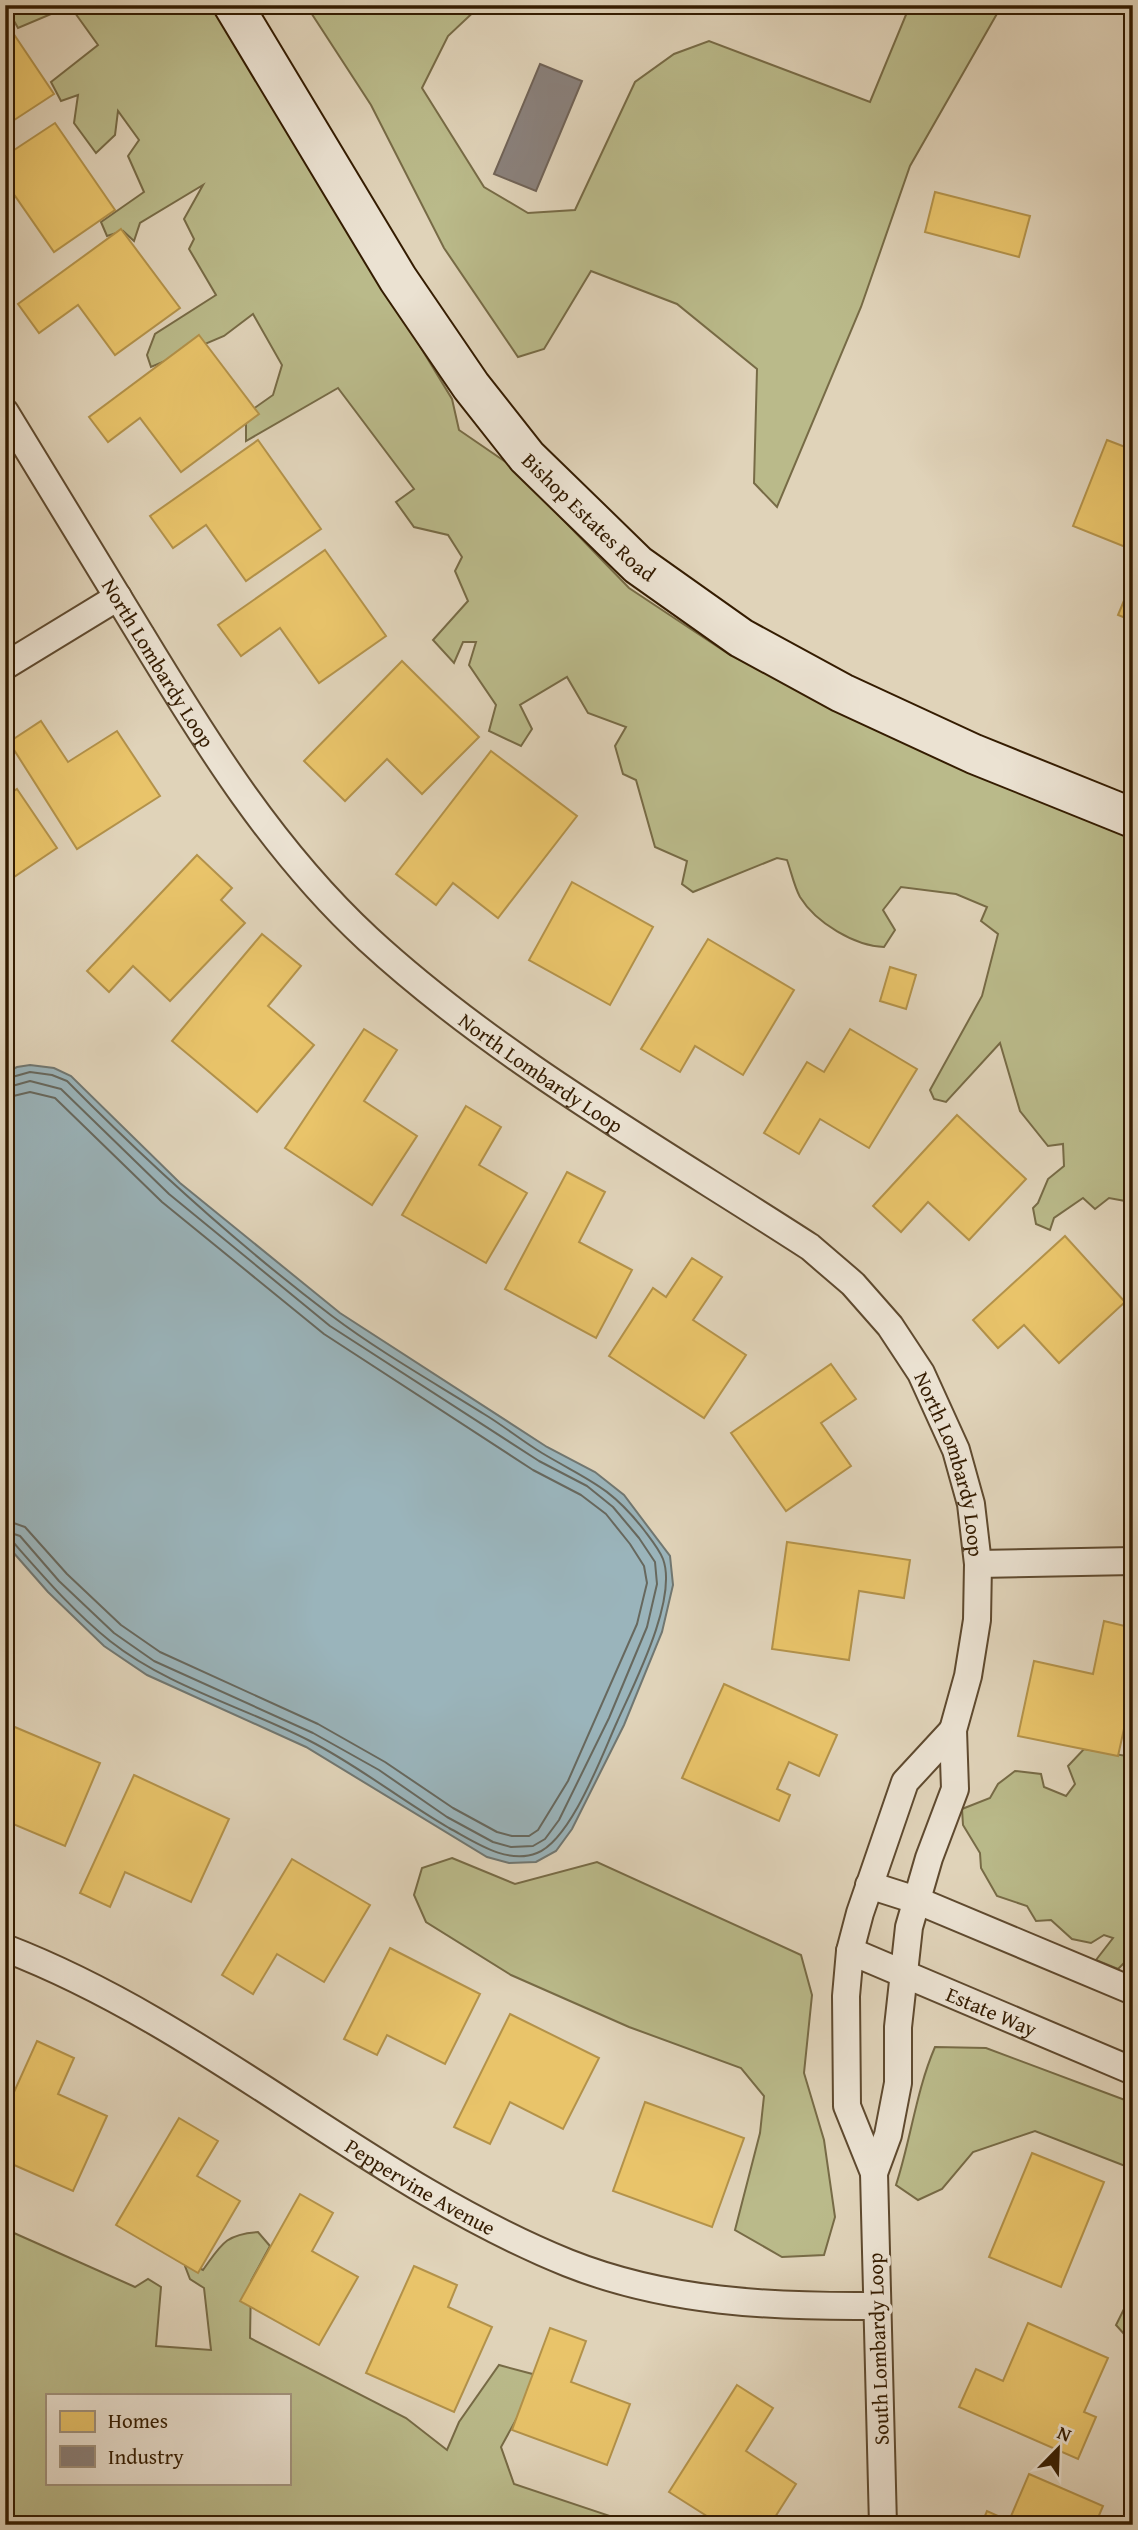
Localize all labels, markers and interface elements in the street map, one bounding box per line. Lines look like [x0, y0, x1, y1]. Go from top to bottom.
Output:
street label: Bishop Estates Road [515, 445, 663, 589]
street label: North Lombardy Loop [95, 572, 223, 753]
street label: North Lombardy Loop [453, 1005, 630, 1140]
street label: North Lombardy Loop [907, 1366, 993, 1558]
street label: Estate Way [942, 1978, 1042, 2044]
street label: Peppervine Avenue [339, 2130, 501, 2243]
street label: South Lombardy Loop [859, 2252, 897, 2446]
legend [46, 2394, 290, 2484]
text: Homes [108, 2405, 168, 2436]
north arrow [1023, 2414, 1092, 2484]
text: N [1053, 2418, 1076, 2449]
text: Industry [108, 2441, 184, 2472]

